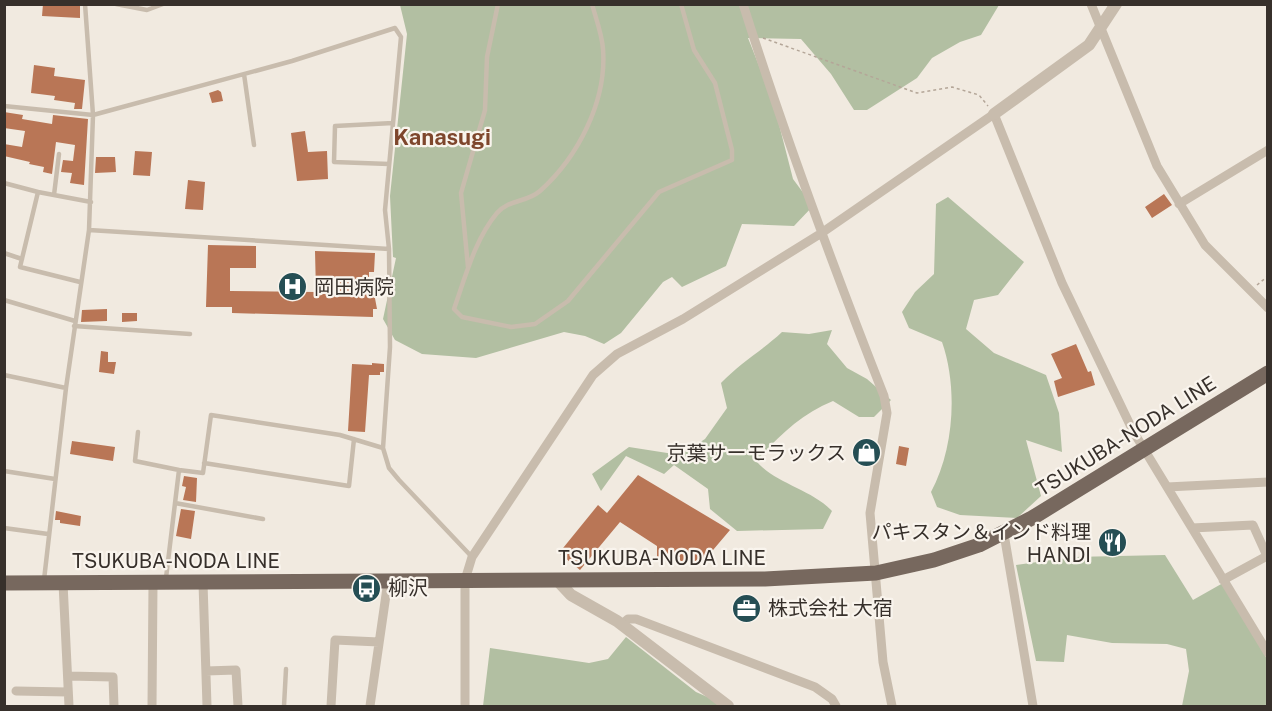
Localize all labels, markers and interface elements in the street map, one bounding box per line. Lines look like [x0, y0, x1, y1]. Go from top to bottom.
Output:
district label: Kanasugi [393, 124, 491, 150]
hospital icon: 岡田病院 [277, 271, 309, 303]
place label: 岡田病院 [314, 275, 394, 299]
street label: TSUKUBA-NODA LINE [1031, 371, 1221, 501]
shop icon: 京葉サーモラックス [851, 437, 883, 469]
place label: 京葉サーモラックス [667, 441, 846, 465]
place label: パキスタン＆インド料理 HANDI [872, 520, 1091, 567]
restaurant icon: パキスタン＆インド料理 HANDI [1096, 527, 1128, 559]
street label: TSUKUBA-NODA LINE [558, 546, 766, 570]
street label: TSUKUBA-NODA LINE [72, 549, 280, 573]
bus stop icon: 柳沢 [351, 572, 383, 604]
place label: 柳沢 [388, 576, 428, 600]
office icon: 株式会社 大宿 [731, 592, 763, 624]
place label: 株式会社 大宿 [768, 596, 893, 620]

